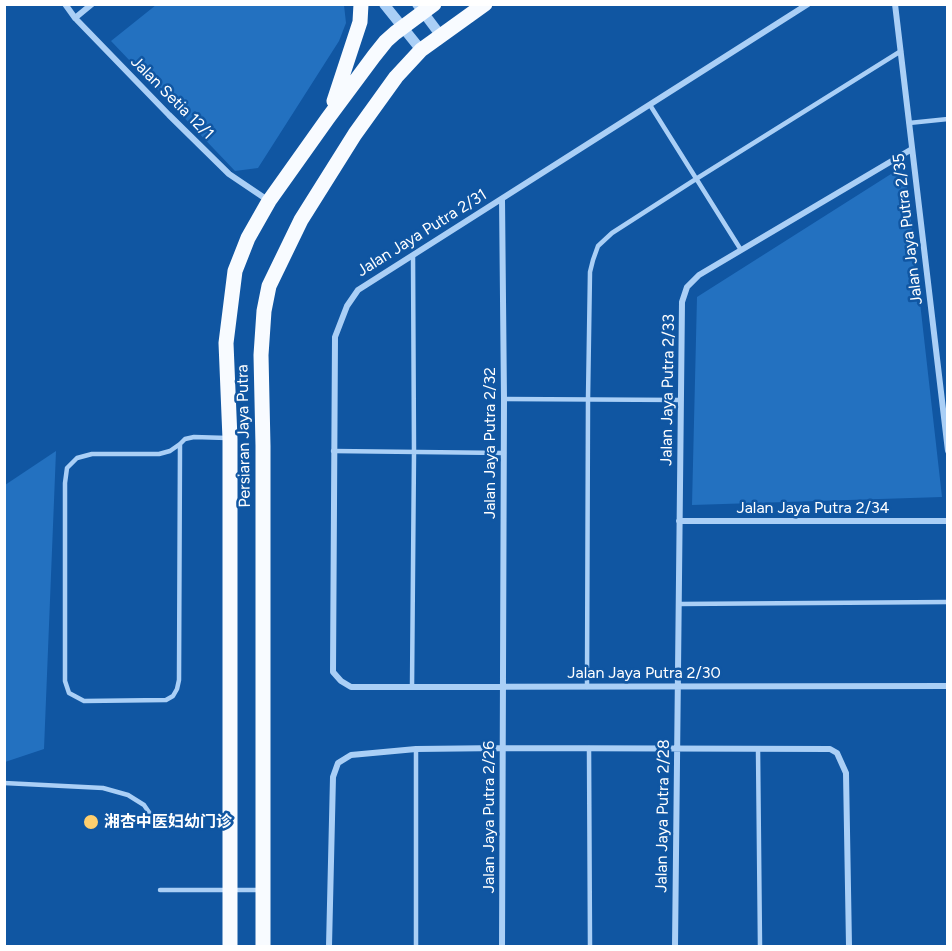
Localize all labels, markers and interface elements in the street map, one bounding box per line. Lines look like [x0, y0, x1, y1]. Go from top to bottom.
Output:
street label: Jalan Setia 12/1 [126, 52, 218, 144]
street label: Jalan Jaya Putra 2/35 [889, 152, 927, 306]
street label: Jalan Jaya Putra 2/31 [353, 185, 491, 281]
street label: Jalan Jaya Putra 2/33 [657, 314, 679, 466]
street label: Persiaran Jaya Putra [233, 364, 255, 508]
street label: Jalan Jaya Putra 2/32 [480, 367, 500, 519]
street label: Jalan Jaya Putra 2/34 [736, 498, 890, 518]
street label: Jalan Jaya Putra 2/30 [567, 663, 721, 683]
street label: Jalan Jaya Putra 2/28 [652, 739, 674, 893]
street label: Jalan Jaya Putra 2/26 [479, 741, 499, 893]
place label: 湘杏中医妇幼门诊 [104, 812, 232, 832]
marker: 湘杏中医妇幼门诊 [82, 813, 100, 831]

